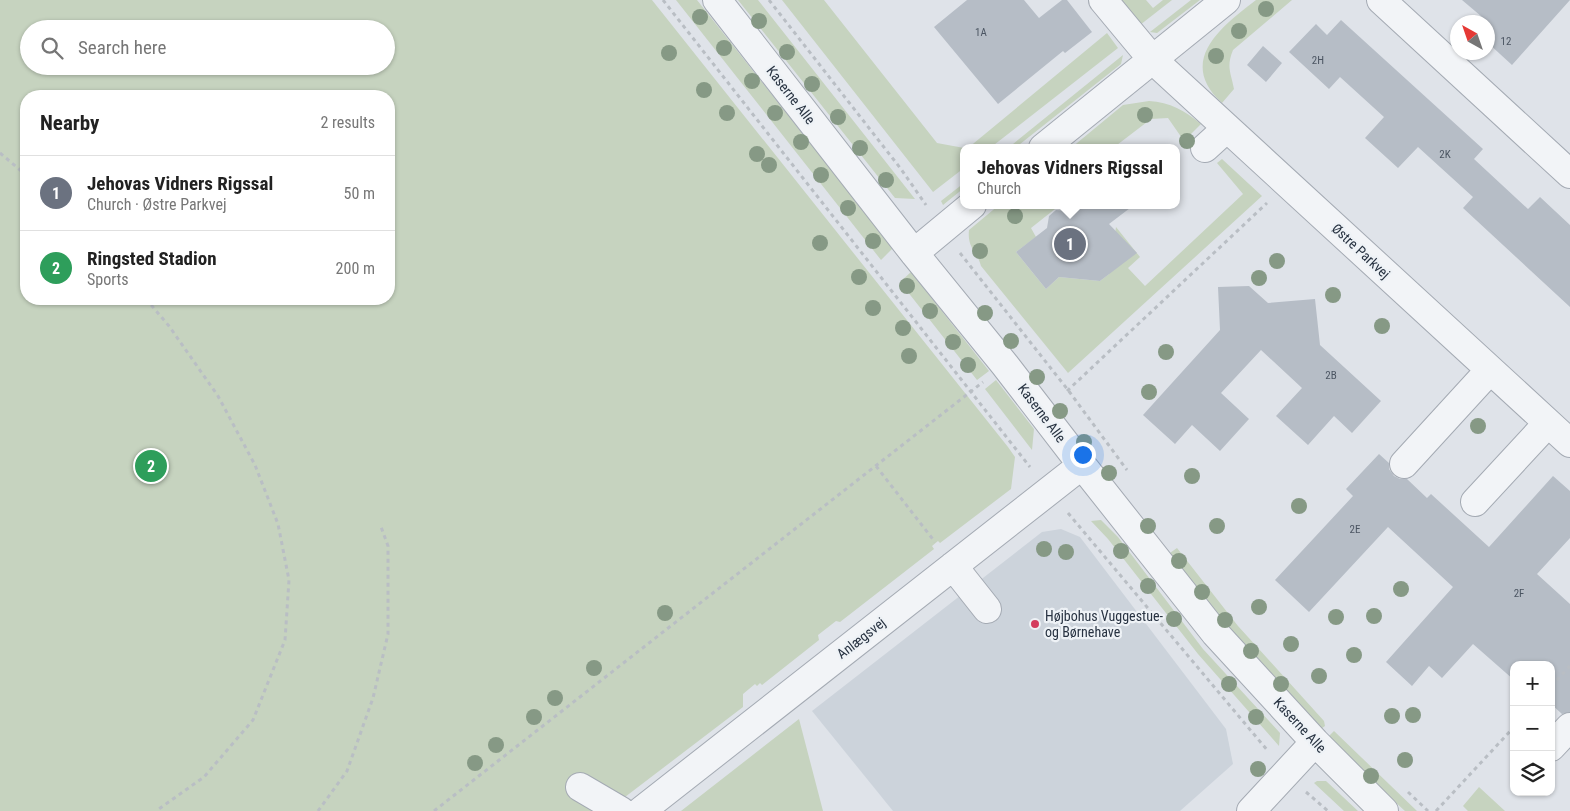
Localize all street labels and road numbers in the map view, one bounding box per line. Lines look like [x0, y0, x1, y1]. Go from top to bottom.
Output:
street label: Kaserne Alle [763, 63, 819, 128]
street label: Østre Parkvej [1329, 220, 1393, 282]
street label: Kaserne Alle [1015, 381, 1069, 446]
street label: Anlægsvej [834, 614, 888, 662]
street label: Kaserne Alle [1271, 694, 1330, 756]

